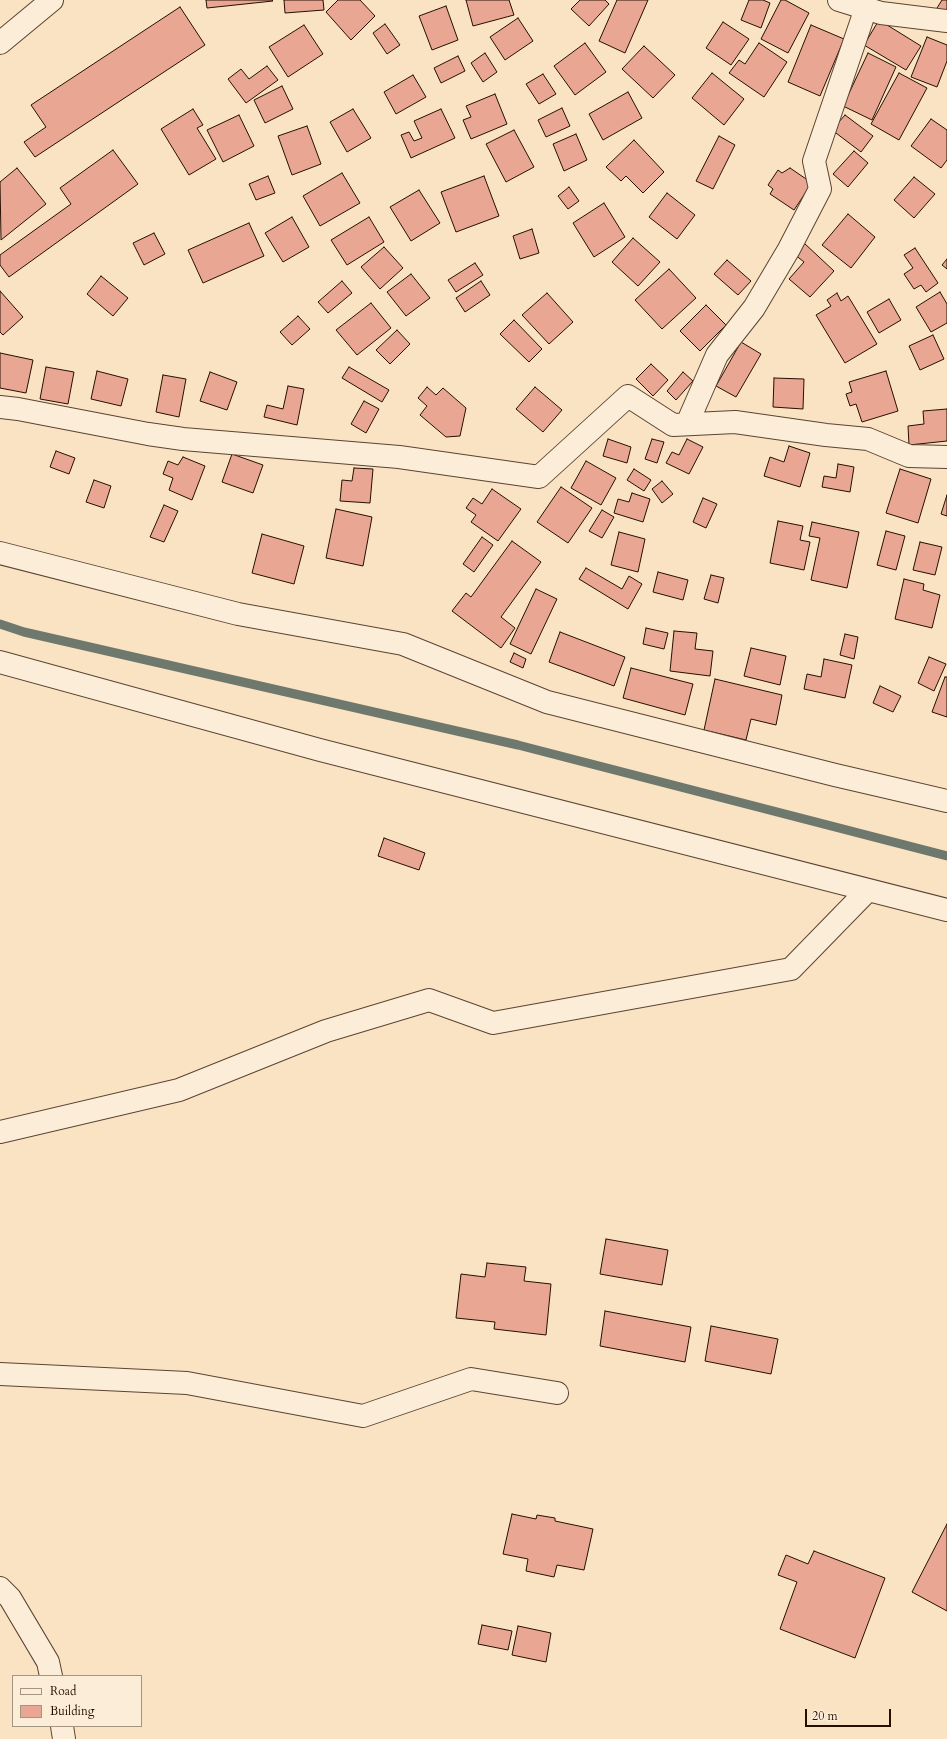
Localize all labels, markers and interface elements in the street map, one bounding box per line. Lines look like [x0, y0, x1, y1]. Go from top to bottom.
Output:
legend [12, 1675, 142, 1727]
text: Road [50, 1683, 76, 1699]
scale bar [807, 1701, 893, 1727]
text: Building [50, 1703, 94, 1719]
text: 20 m [812, 1708, 838, 1724]

